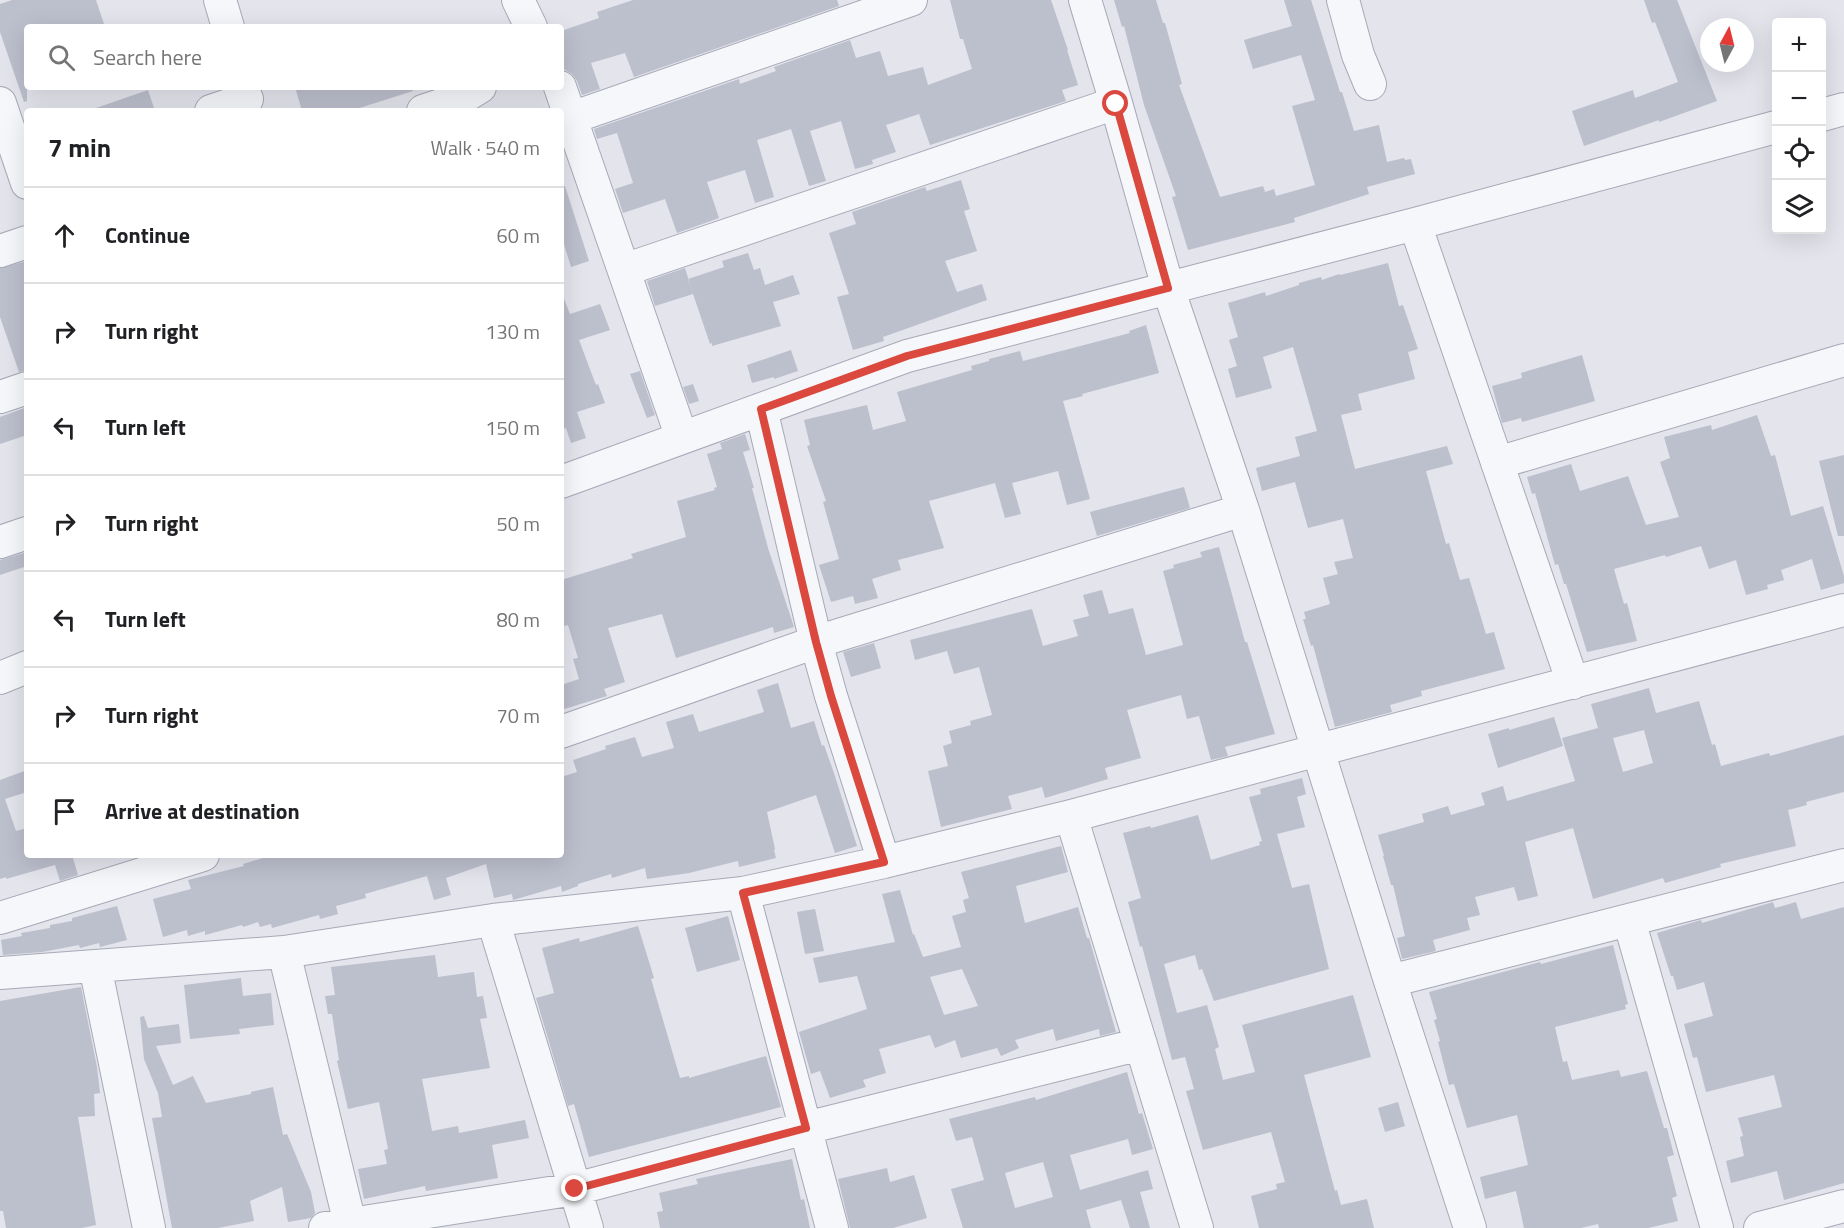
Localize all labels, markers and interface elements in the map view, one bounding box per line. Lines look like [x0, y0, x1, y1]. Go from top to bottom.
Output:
north arrow [1700, 18, 1754, 72]
map controls [1772, 18, 1826, 234]
button: + [1772, 18, 1826, 72]
search box [24, 24, 564, 90]
text: Search here [93, 40, 202, 74]
icon: search [45, 41, 78, 74]
button: − [1772, 72, 1826, 126]
route start [1102, 90, 1128, 116]
button: locate [1772, 126, 1826, 180]
text: 7 min [48, 128, 111, 167]
text: Walk · 540 m [431, 132, 540, 163]
button: layers [1772, 180, 1826, 234]
text: Continue [105, 218, 190, 252]
icon: ahead [48, 219, 81, 252]
text: 60 m [496, 220, 540, 251]
text: Turn right [105, 314, 199, 348]
icon: right [48, 315, 81, 348]
text: 130 m [485, 316, 540, 347]
text: Turn left [105, 410, 186, 444]
icon: left [48, 411, 81, 444]
text: 150 m [485, 412, 540, 443]
text: Turn right [105, 506, 199, 540]
icon: right [48, 507, 81, 540]
text: 50 m [496, 508, 540, 539]
text: Turn left [105, 602, 186, 636]
icon: left [48, 603, 81, 636]
text: 80 m [496, 604, 540, 635]
text: Turn right [105, 698, 199, 732]
icon: right [48, 699, 81, 732]
text: 70 m [496, 700, 540, 731]
text: Arrive at destination [105, 794, 300, 828]
icon: arrive [48, 795, 81, 828]
route end [561, 1175, 587, 1201]

